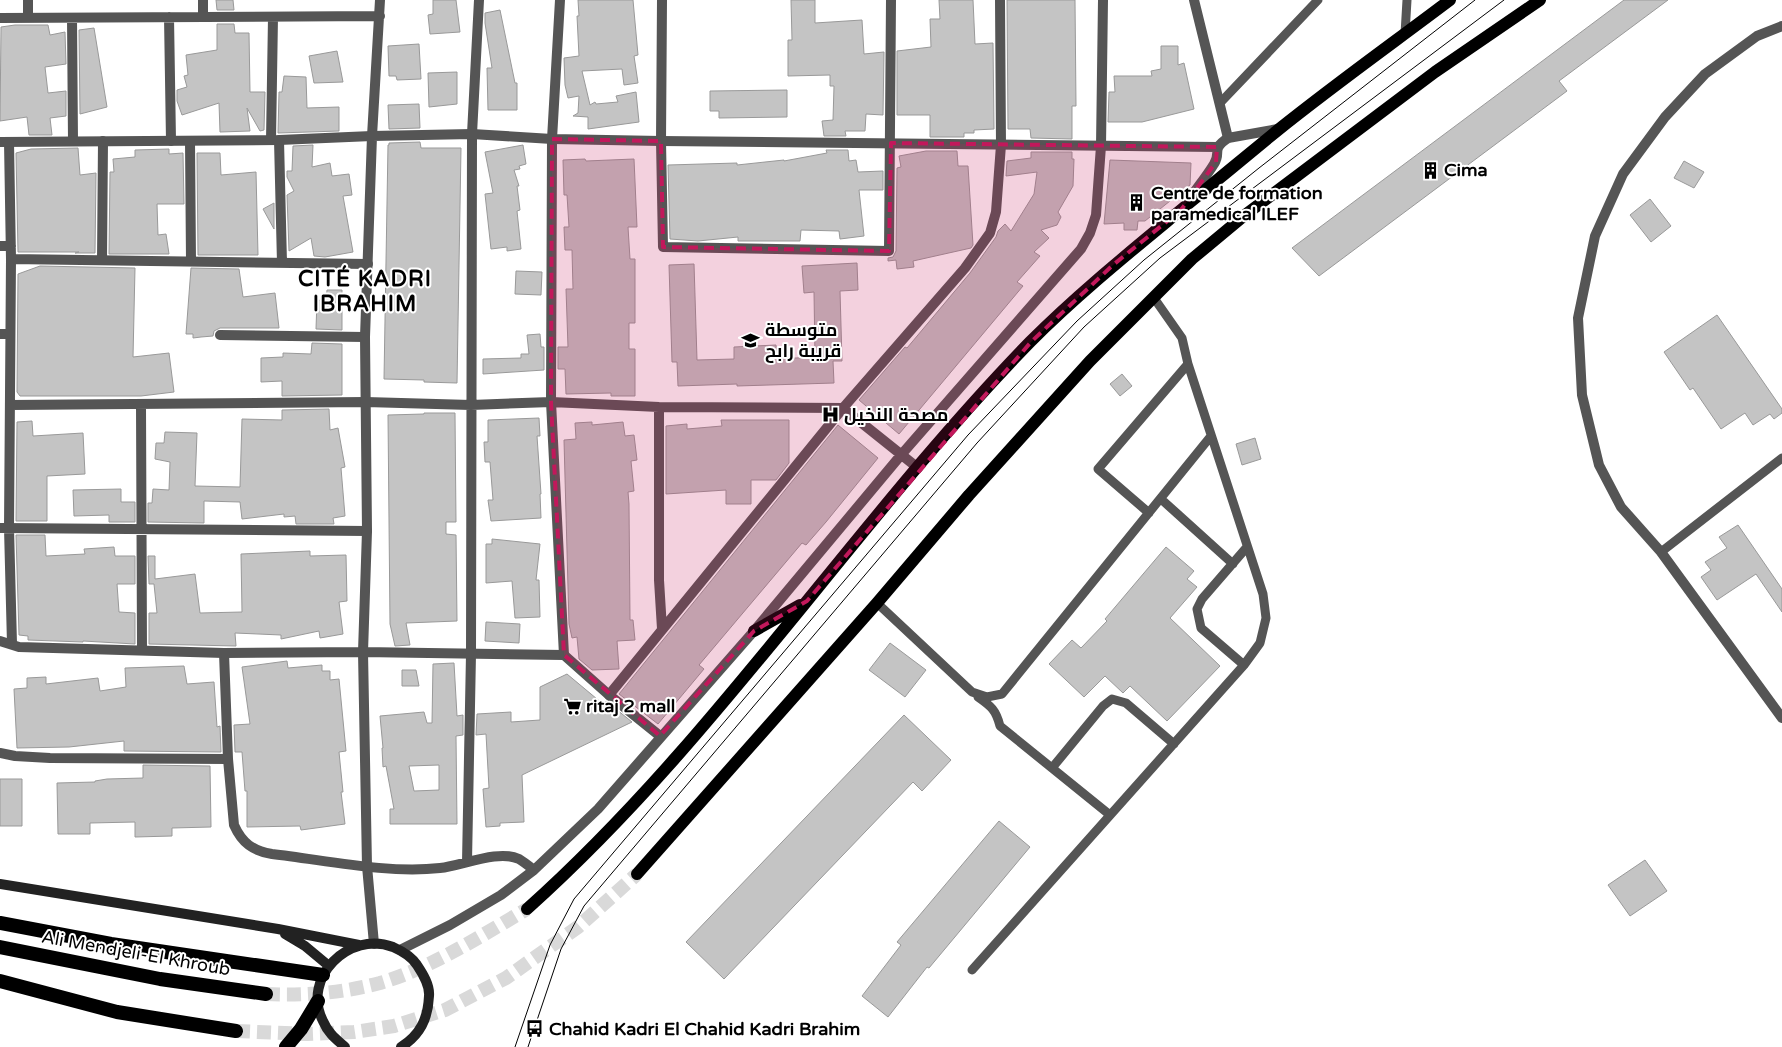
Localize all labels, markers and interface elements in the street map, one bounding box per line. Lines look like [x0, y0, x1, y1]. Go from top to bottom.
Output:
place label: Cima [1444, 159, 1488, 181]
building icon: Cima [1420, 160, 1440, 180]
place label: Centre de formation paramedical ILEF [1151, 182, 1323, 225]
building icon: Centre de formation paramedical ILEF [1127, 193, 1147, 213]
district label: CITÉ KADRI IBRAHIM [298, 265, 432, 317]
place label: متوسطة قريبة رابح [765, 319, 841, 363]
school or university icon: متوسطة قريبة رابح [741, 330, 761, 350]
place label: مصحة النخيل [844, 404, 948, 426]
hospital icon: مصحة النخيل [820, 405, 840, 425]
place label: ritaj 2 mall [586, 695, 675, 717]
supermarket icon: ritaj 2 mall [562, 696, 582, 716]
street label: Ali Mendjeli-El Khroub [40, 926, 232, 980]
place label: Chahid Kadri El Chahid Kadri Brahim [549, 1018, 860, 1040]
bus stop icon: Chahid Kadri El Chahid Kadri Brahim [525, 1019, 545, 1039]

